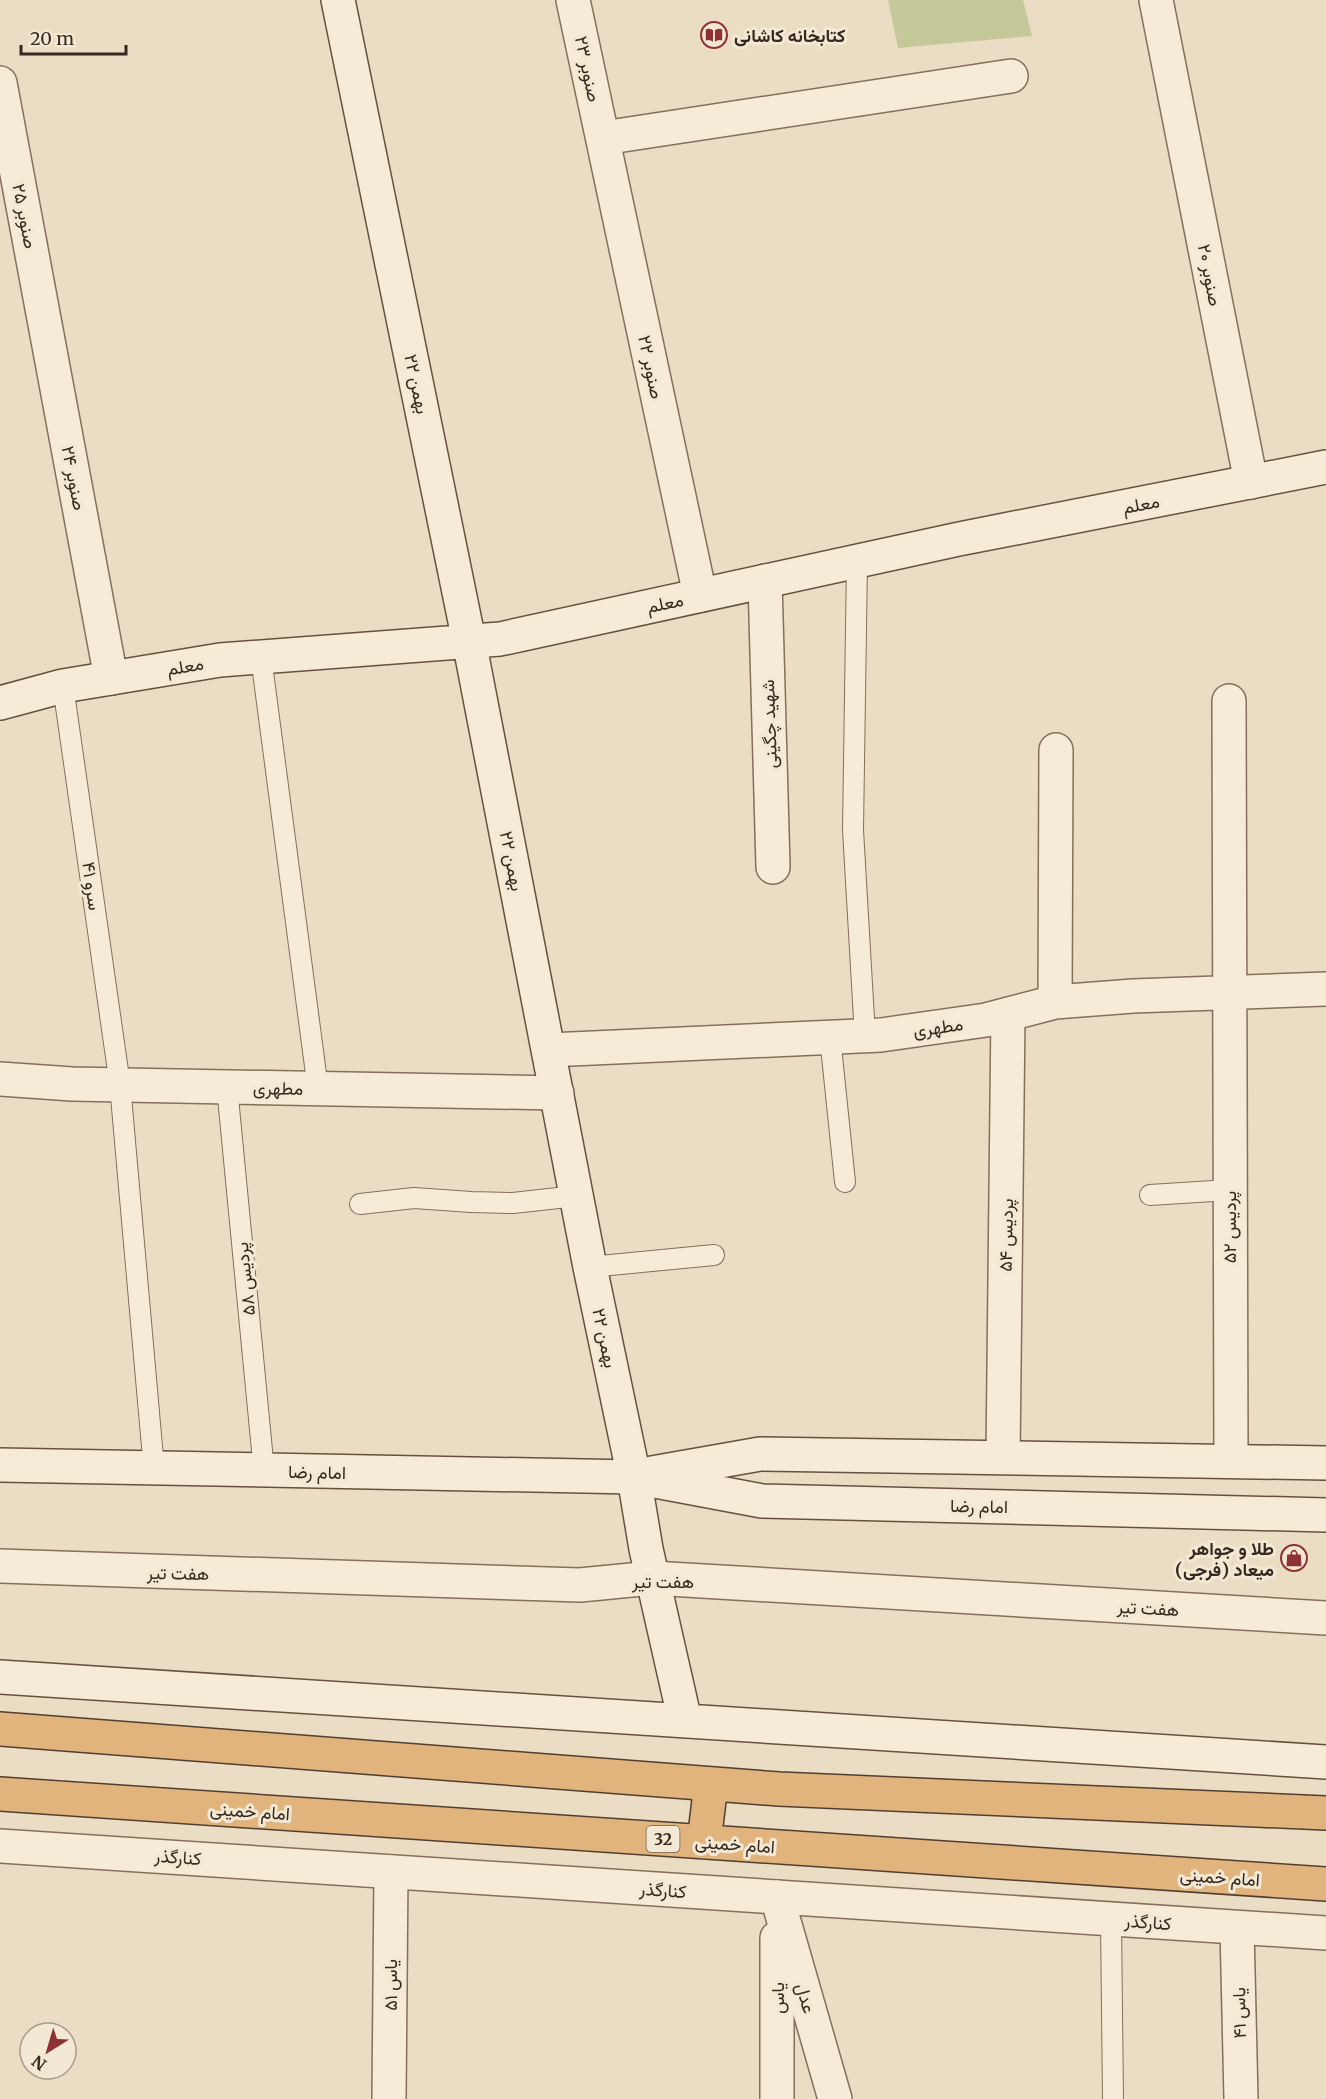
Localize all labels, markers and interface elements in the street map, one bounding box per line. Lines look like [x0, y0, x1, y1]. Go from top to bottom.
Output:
scale bar [21, 18, 126, 56]
library icon: کتابخانه کاشانی [699, 20, 729, 50]
place label: کتابخانه کاشانی [734, 24, 845, 47]
text: 20 m [30, 27, 74, 50]
street label: صنوبر ۲۳ [570, 34, 606, 104]
street label: صنوبر ۲۵ [7, 182, 43, 250]
street label: صنوبر ۲۰ [1193, 242, 1227, 308]
street label: صنوبر ۲۲ [633, 333, 669, 401]
street label: ۲۲ بهمن [399, 352, 435, 416]
street label: صنوبر ۲۴ [56, 444, 92, 512]
street label: معلم [1121, 489, 1162, 520]
street label: معلم [644, 588, 686, 619]
street label: معلم [165, 651, 205, 682]
street label: شهید چگینی [756, 679, 783, 769]
street label: ۲۲ بهمن [495, 829, 529, 893]
street label: سرو ۴۱ [77, 860, 107, 912]
street label: مطهری [911, 1012, 965, 1042]
street label: مطهری [253, 1076, 303, 1100]
street label: پردیس ۵۲ [1218, 1191, 1242, 1263]
street label: پردیس ۵۴ [994, 1198, 1019, 1272]
street label: پردیس ۵۸ [230, 1241, 261, 1317]
street label: ۲۲ بهمن [587, 1306, 623, 1370]
street label: امام رضا [288, 1460, 346, 1485]
street label: امام رضا [950, 1494, 1008, 1519]
place label: طلا و جواهر میعاد (فرجی) [1175, 1537, 1274, 1581]
shop icon: طلا و جواهر میعاد (فرجی) [1279, 1543, 1309, 1573]
street label: هفت تیر [146, 1561, 209, 1585]
street label: هفت تیر [631, 1570, 694, 1593]
street label: هفت تیر [1115, 1595, 1180, 1621]
street label: امام خمینی [209, 1797, 291, 1826]
road number: 32 [646, 1826, 680, 1852]
street label: امام خمینی [694, 1830, 776, 1859]
street label: کنارگذر [153, 1844, 202, 1870]
street label: امام خمینی [1179, 1863, 1261, 1892]
street label: کنارگذر [638, 1877, 687, 1903]
street label: کنارگذر [1123, 1909, 1172, 1935]
street label: یاس ۵۱ [379, 1959, 402, 2011]
street label: عدل [791, 1980, 821, 2016]
street label: یاس [766, 1982, 789, 2014]
street label: یاس ۴۱ [1227, 1987, 1251, 2039]
north arrow [18, 2021, 78, 2081]
text: N [28, 2051, 50, 2075]

